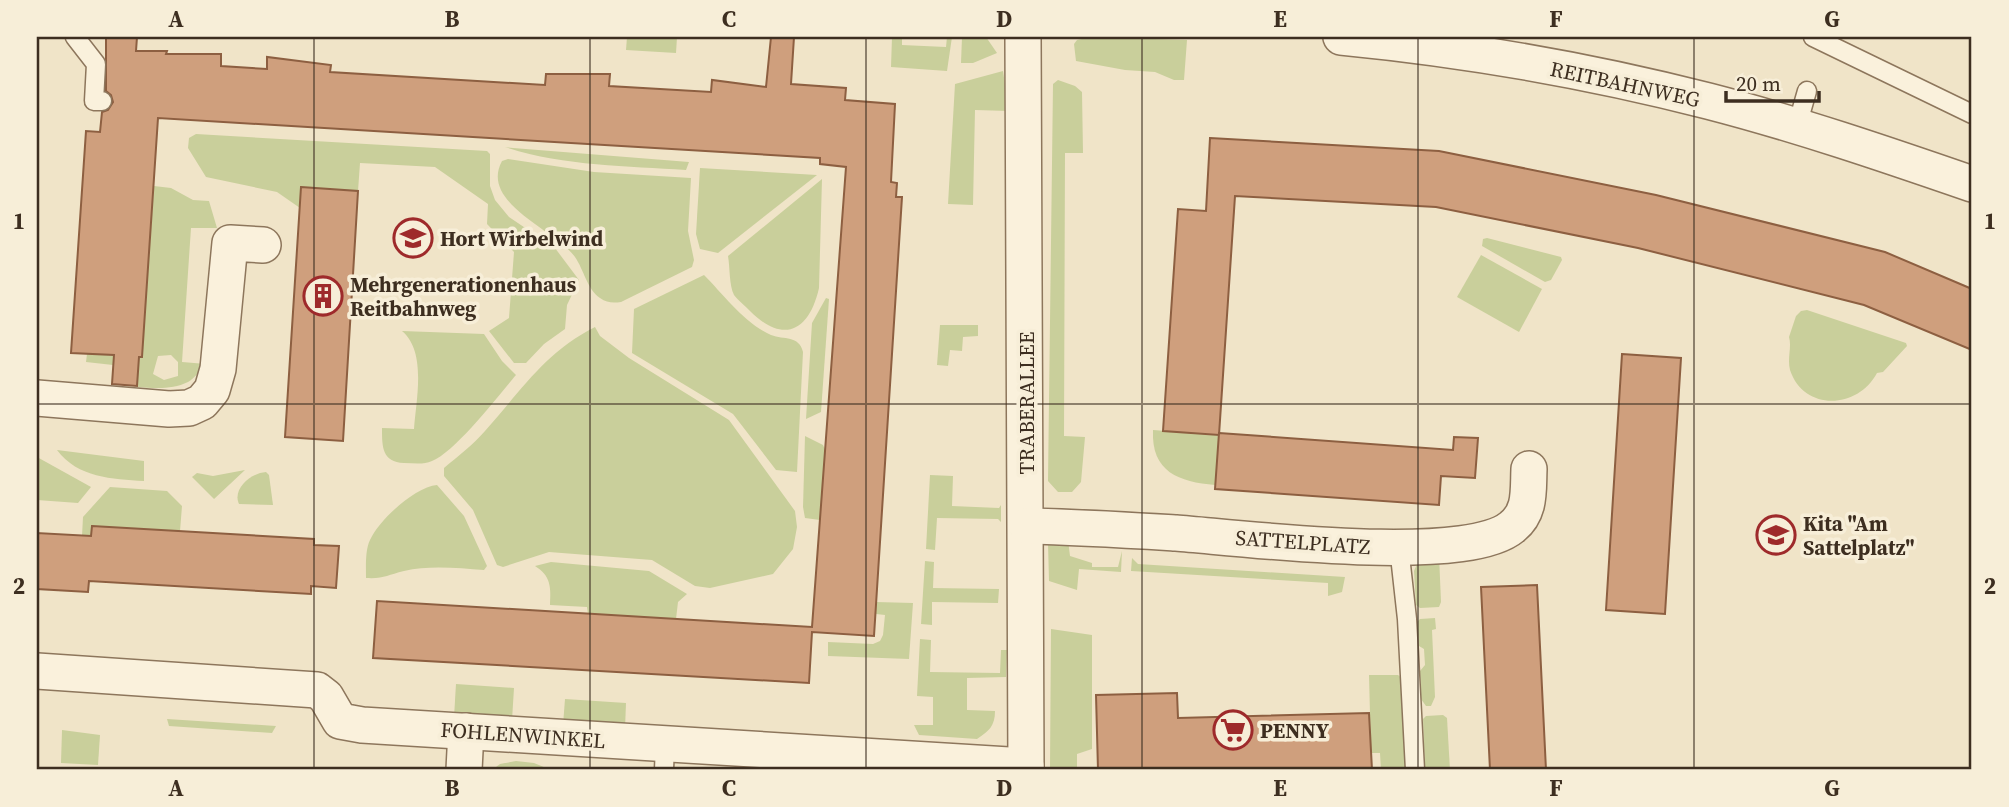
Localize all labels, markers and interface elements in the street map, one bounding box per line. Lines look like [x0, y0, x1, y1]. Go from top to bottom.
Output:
text: A [168, 3, 184, 35]
text: B [445, 3, 460, 35]
text: C [722, 3, 736, 35]
text: D [996, 3, 1012, 35]
text: E [1273, 3, 1287, 35]
text: F [1549, 3, 1563, 35]
text: G [1824, 3, 1840, 35]
street label: REITBAHNWEG [1548, 54, 1702, 114]
scale bar [1726, 60, 1818, 104]
text: 20 m [1736, 69, 1781, 98]
text: 1 [13, 205, 25, 237]
text: 1 [1984, 205, 1996, 237]
school or university icon: Hort Wirbelwind [392, 217, 434, 259]
place label: Hort Wirbelwind [440, 224, 604, 253]
place label: Mehrgenerationenhaus Reitbahnweg [350, 270, 577, 323]
building icon: Mehrgenerationenhaus Reitbahnweg [302, 275, 344, 317]
street label: TRABERALLEE [1012, 332, 1041, 474]
place label: Kita "Am Sattelplatz" [1803, 509, 1915, 562]
school or university icon: Kita "Am Sattelplatz" [1755, 514, 1797, 556]
street label: SATTELPLATZ [1235, 523, 1372, 561]
text: 2 [13, 570, 25, 602]
text: 2 [1984, 570, 1996, 602]
supermarket icon: PENNY [1212, 709, 1254, 751]
street label: FOHLENWINKEL [439, 715, 607, 755]
place label: PENNY [1260, 716, 1330, 745]
text: A [168, 772, 184, 804]
text: B [445, 772, 460, 804]
text: C [722, 772, 736, 804]
text: D [996, 772, 1012, 804]
text: E [1273, 772, 1287, 804]
text: F [1549, 772, 1563, 804]
text: G [1824, 772, 1840, 804]

